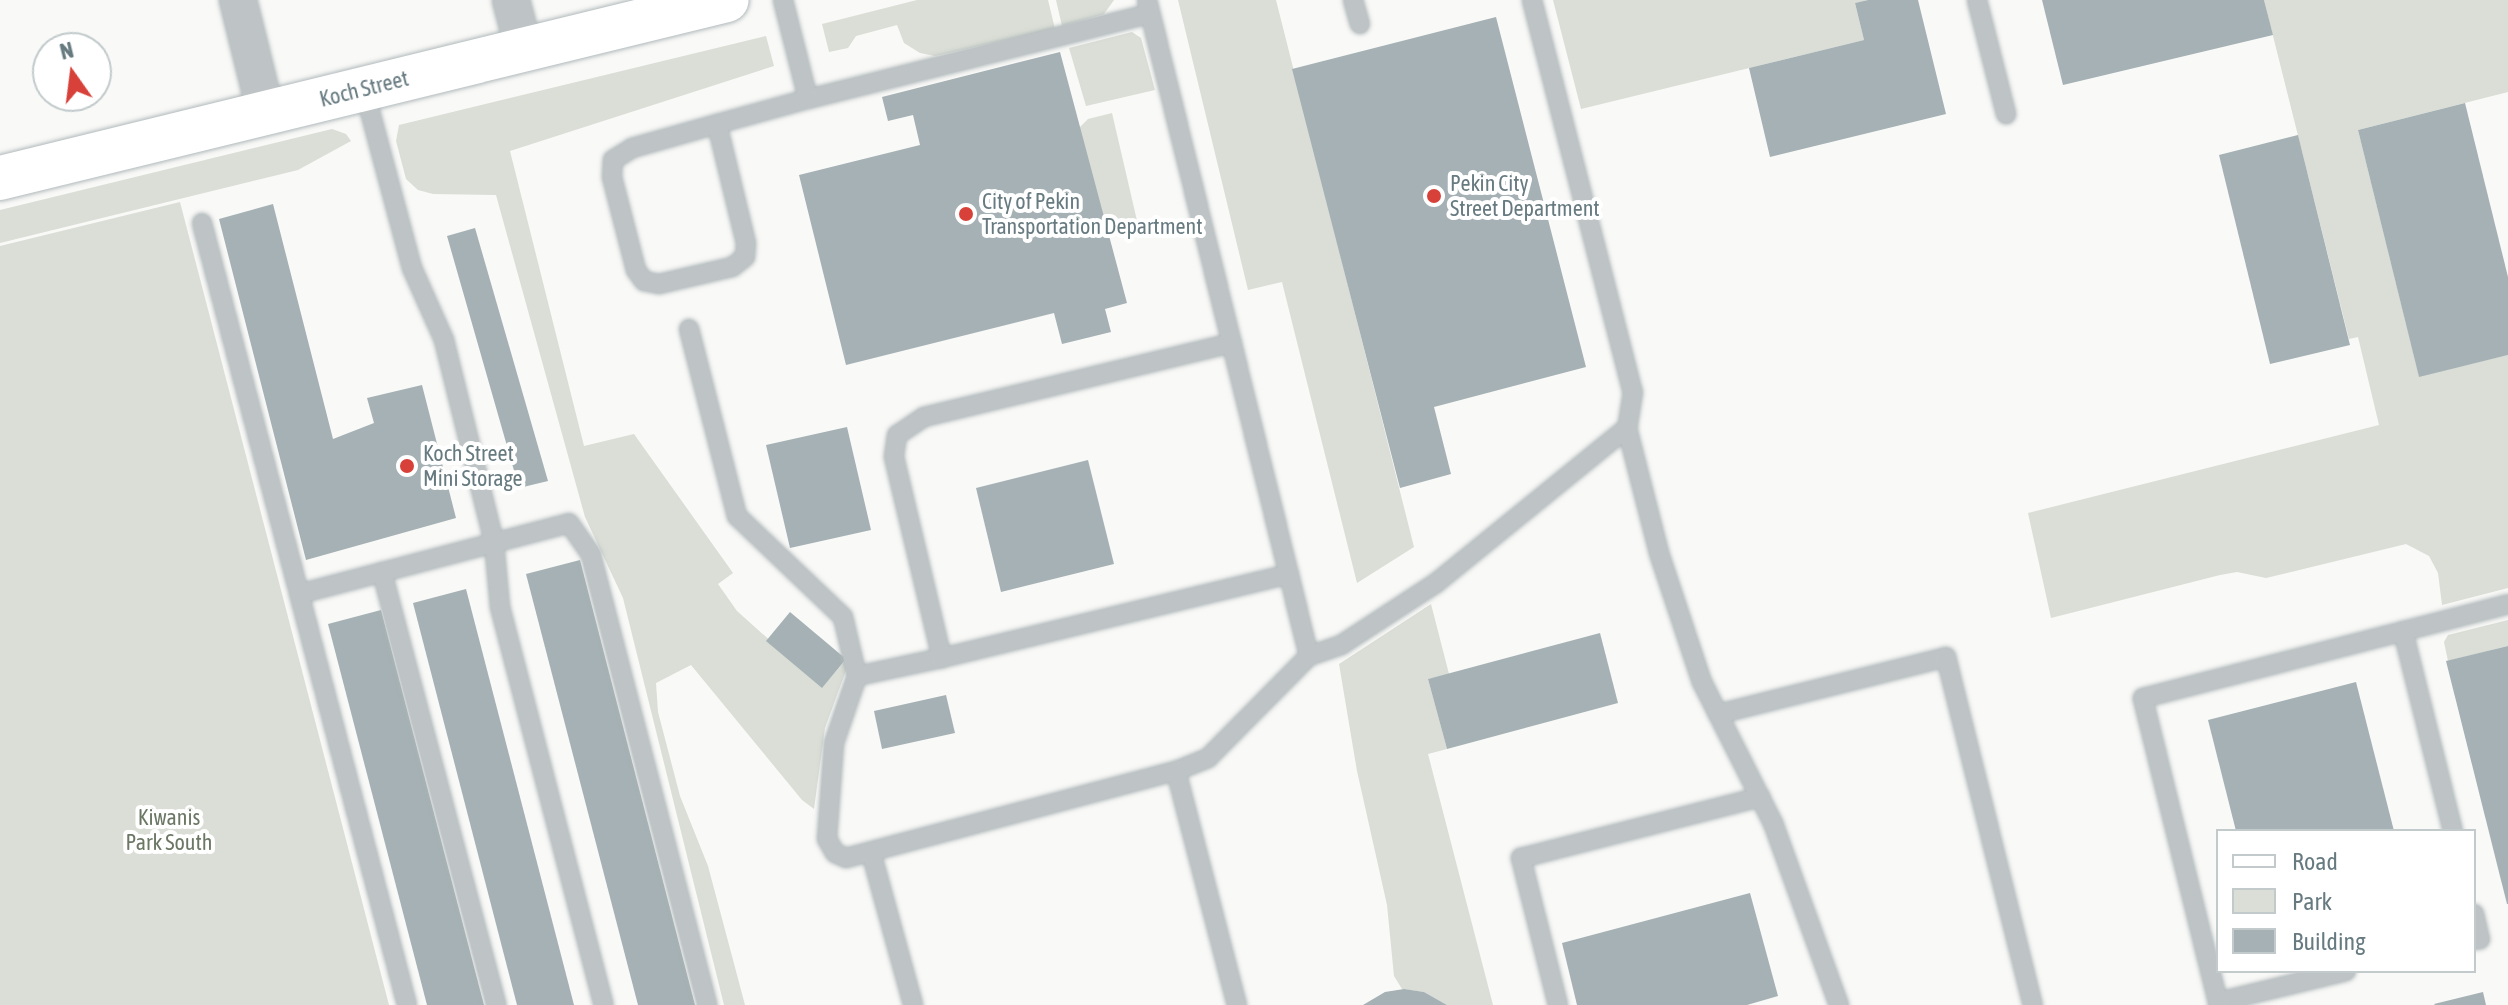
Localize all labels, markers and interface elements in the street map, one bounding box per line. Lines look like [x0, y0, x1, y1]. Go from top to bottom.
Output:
north arrow [32, 32, 112, 112]
text: N [57, 36, 76, 65]
street label: Koch Street [317, 65, 411, 113]
place label: Pekin City Street Department [1450, 170, 1600, 222]
marker: Pekin City Street Department [1425, 187, 1443, 205]
place label: City of Pekin Transportation Department [982, 188, 1202, 240]
marker: City of Pekin Transportation Department [957, 205, 975, 223]
place label: Koch Street Mini Storage [423, 440, 523, 492]
marker: Koch Street Mini Storage [398, 457, 416, 475]
park label: Kiwanis Park South [126, 804, 212, 856]
legend [2216, 829, 2476, 973]
text: Road [2292, 848, 2338, 875]
text: Park [2292, 888, 2332, 915]
text: Building [2292, 928, 2365, 955]

